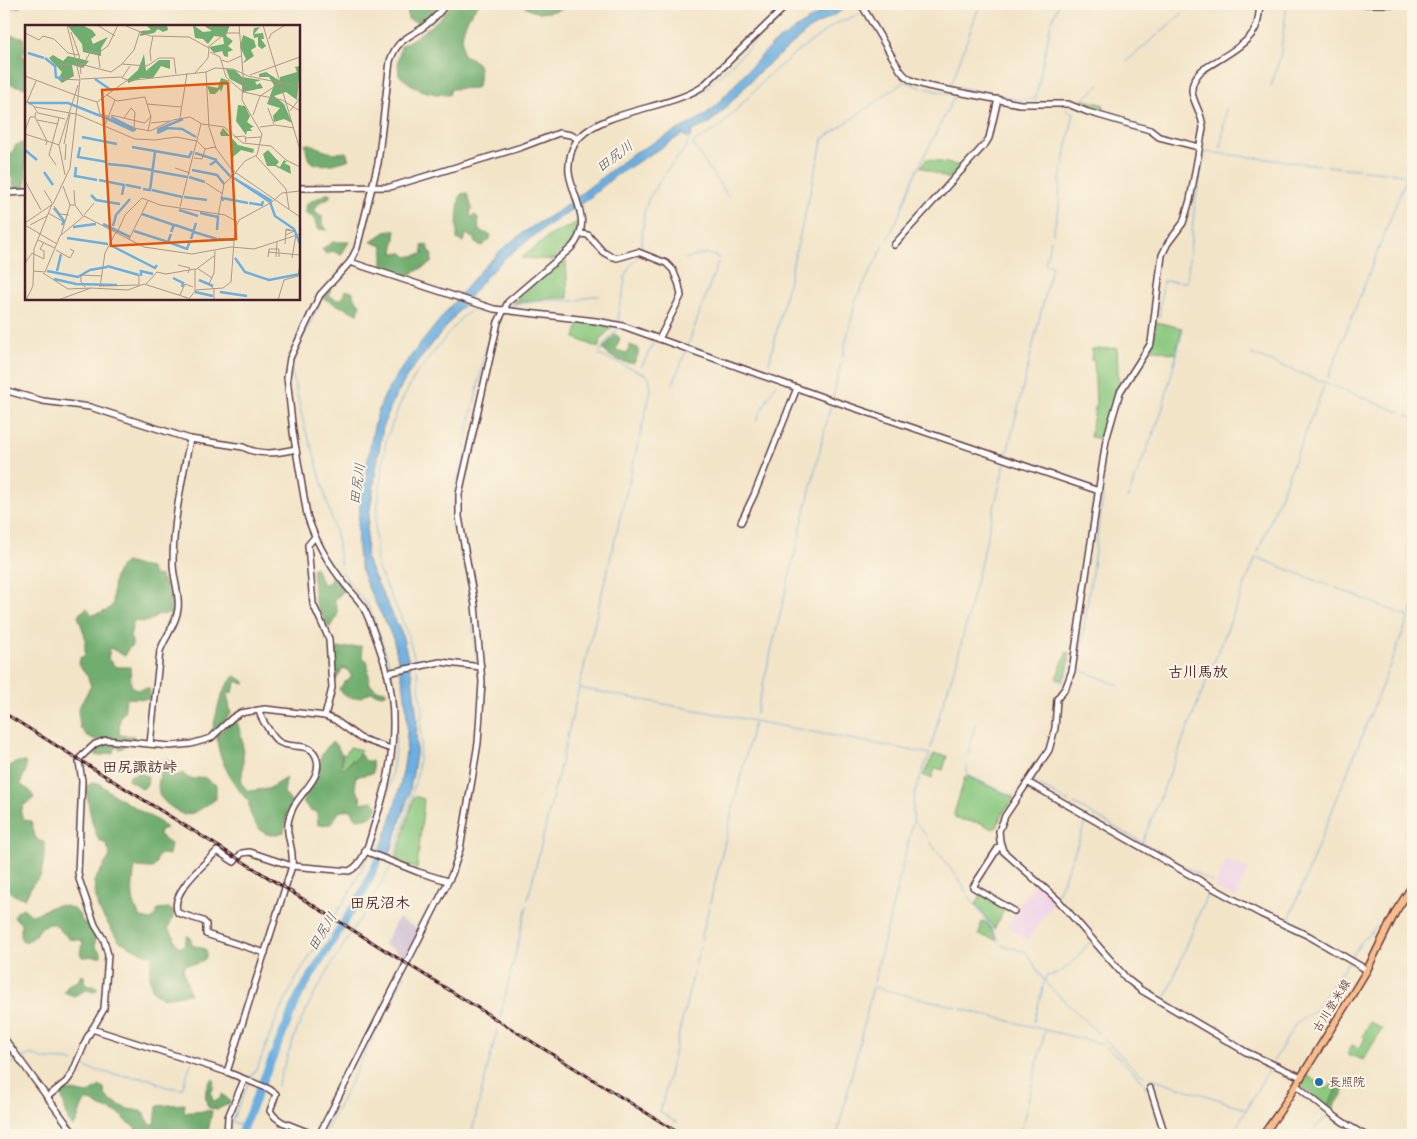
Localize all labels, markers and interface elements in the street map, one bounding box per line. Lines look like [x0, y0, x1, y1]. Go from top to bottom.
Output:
inset map [25, 25, 300, 300]
water label: 田尻川 [592, 136, 638, 178]
water label: 田尻川 [344, 462, 372, 506]
district label: 古川馬放 [1168, 661, 1228, 685]
district label: 田尻諏訪峠 [102, 756, 178, 780]
district label: 田尻沼木 [350, 892, 410, 916]
water label: 田尻川 [303, 908, 343, 956]
street label: 古川登米線 [1308, 976, 1356, 1036]
place label: 長照院 [1329, 1073, 1365, 1092]
marker: 長照院 [1313, 1076, 1325, 1088]

